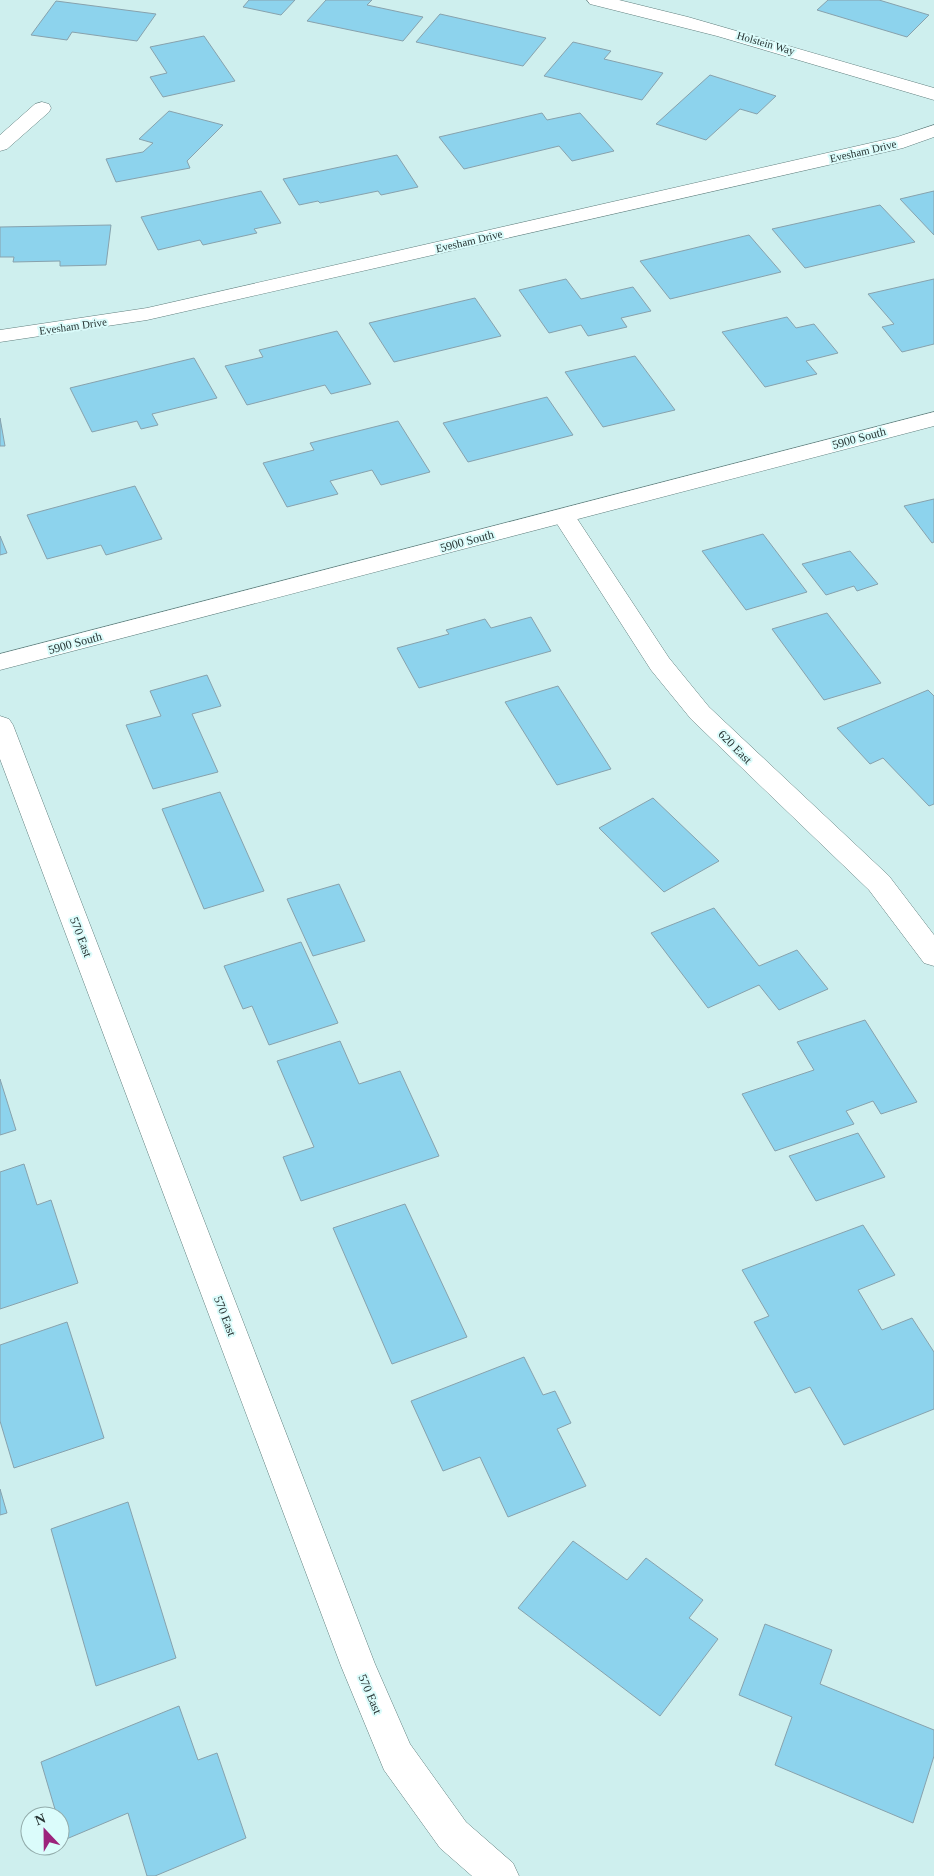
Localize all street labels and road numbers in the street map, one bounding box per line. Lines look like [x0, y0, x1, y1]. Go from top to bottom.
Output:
street label: Holstein Way [736, 29, 797, 57]
street label: Evesham Drive [828, 137, 898, 165]
street label: Evesham Drive [434, 227, 504, 255]
street label: Evesham Drive [38, 315, 108, 337]
street label: 5900 South [831, 424, 887, 452]
street label: 5900 South [439, 527, 495, 555]
street label: 5900 South [47, 629, 103, 657]
street label: 620 East [715, 727, 755, 767]
street label: 570 East [67, 915, 95, 960]
street label: 570 East [211, 1294, 239, 1339]
street label: 570 East [355, 1672, 385, 1717]

